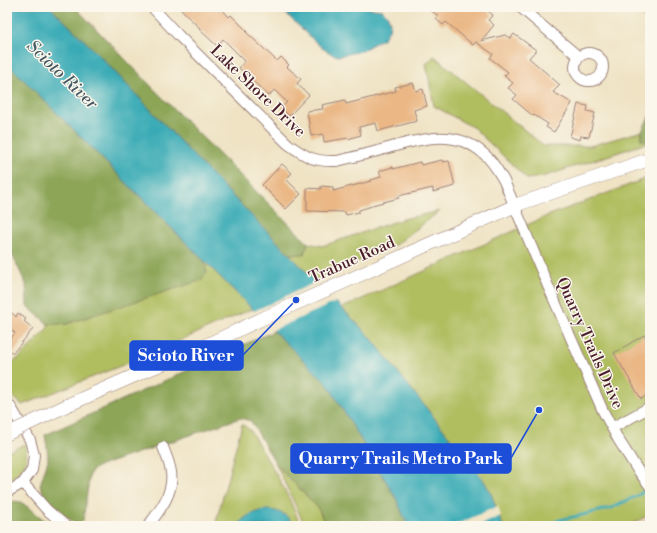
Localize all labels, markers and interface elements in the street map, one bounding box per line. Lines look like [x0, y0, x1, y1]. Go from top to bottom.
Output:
water label: Scioto River [22, 36, 103, 115]
street label: Lake Shore Drive [206, 40, 310, 142]
street label: Trabue Road [306, 232, 398, 288]
street label: Quarry Trails Drive [552, 274, 628, 412]
callout: Scioto River [130, 341, 243, 370]
text: Scioto River [138, 345, 235, 367]
callout: Quarry Trails Metro Park [291, 444, 511, 473]
text: Quarry Trails Metro Park [299, 448, 504, 470]

